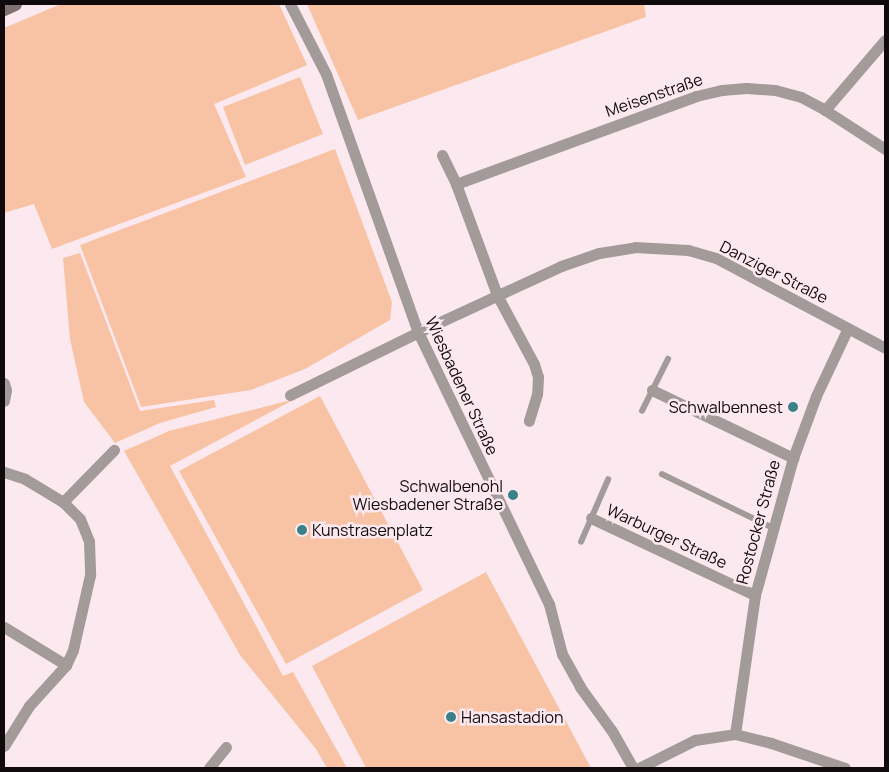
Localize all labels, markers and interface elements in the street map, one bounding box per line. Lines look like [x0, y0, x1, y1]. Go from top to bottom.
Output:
street label: Meisenstraße [603, 69, 705, 121]
street label: Danziger Straße [717, 237, 831, 307]
street label: Wiesbadener Straße [422, 314, 502, 458]
place label: Schwalbennest [669, 397, 783, 417]
marker: Schwalbennest [787, 401, 799, 413]
street label: Rostocker Straße [732, 458, 784, 586]
place label: Schwalbenohl Wiesbadener Straße [353, 476, 503, 514]
marker: Schwalbenohl Wiesbadener Straße [507, 489, 519, 501]
street label: Warburger Straße [604, 500, 730, 572]
place label: Kunstrasenplatz [312, 520, 433, 540]
marker: Kunstrasenplatz [296, 524, 308, 536]
place label: Hansastadion [461, 707, 564, 727]
marker: Hansastadion [445, 711, 457, 723]

